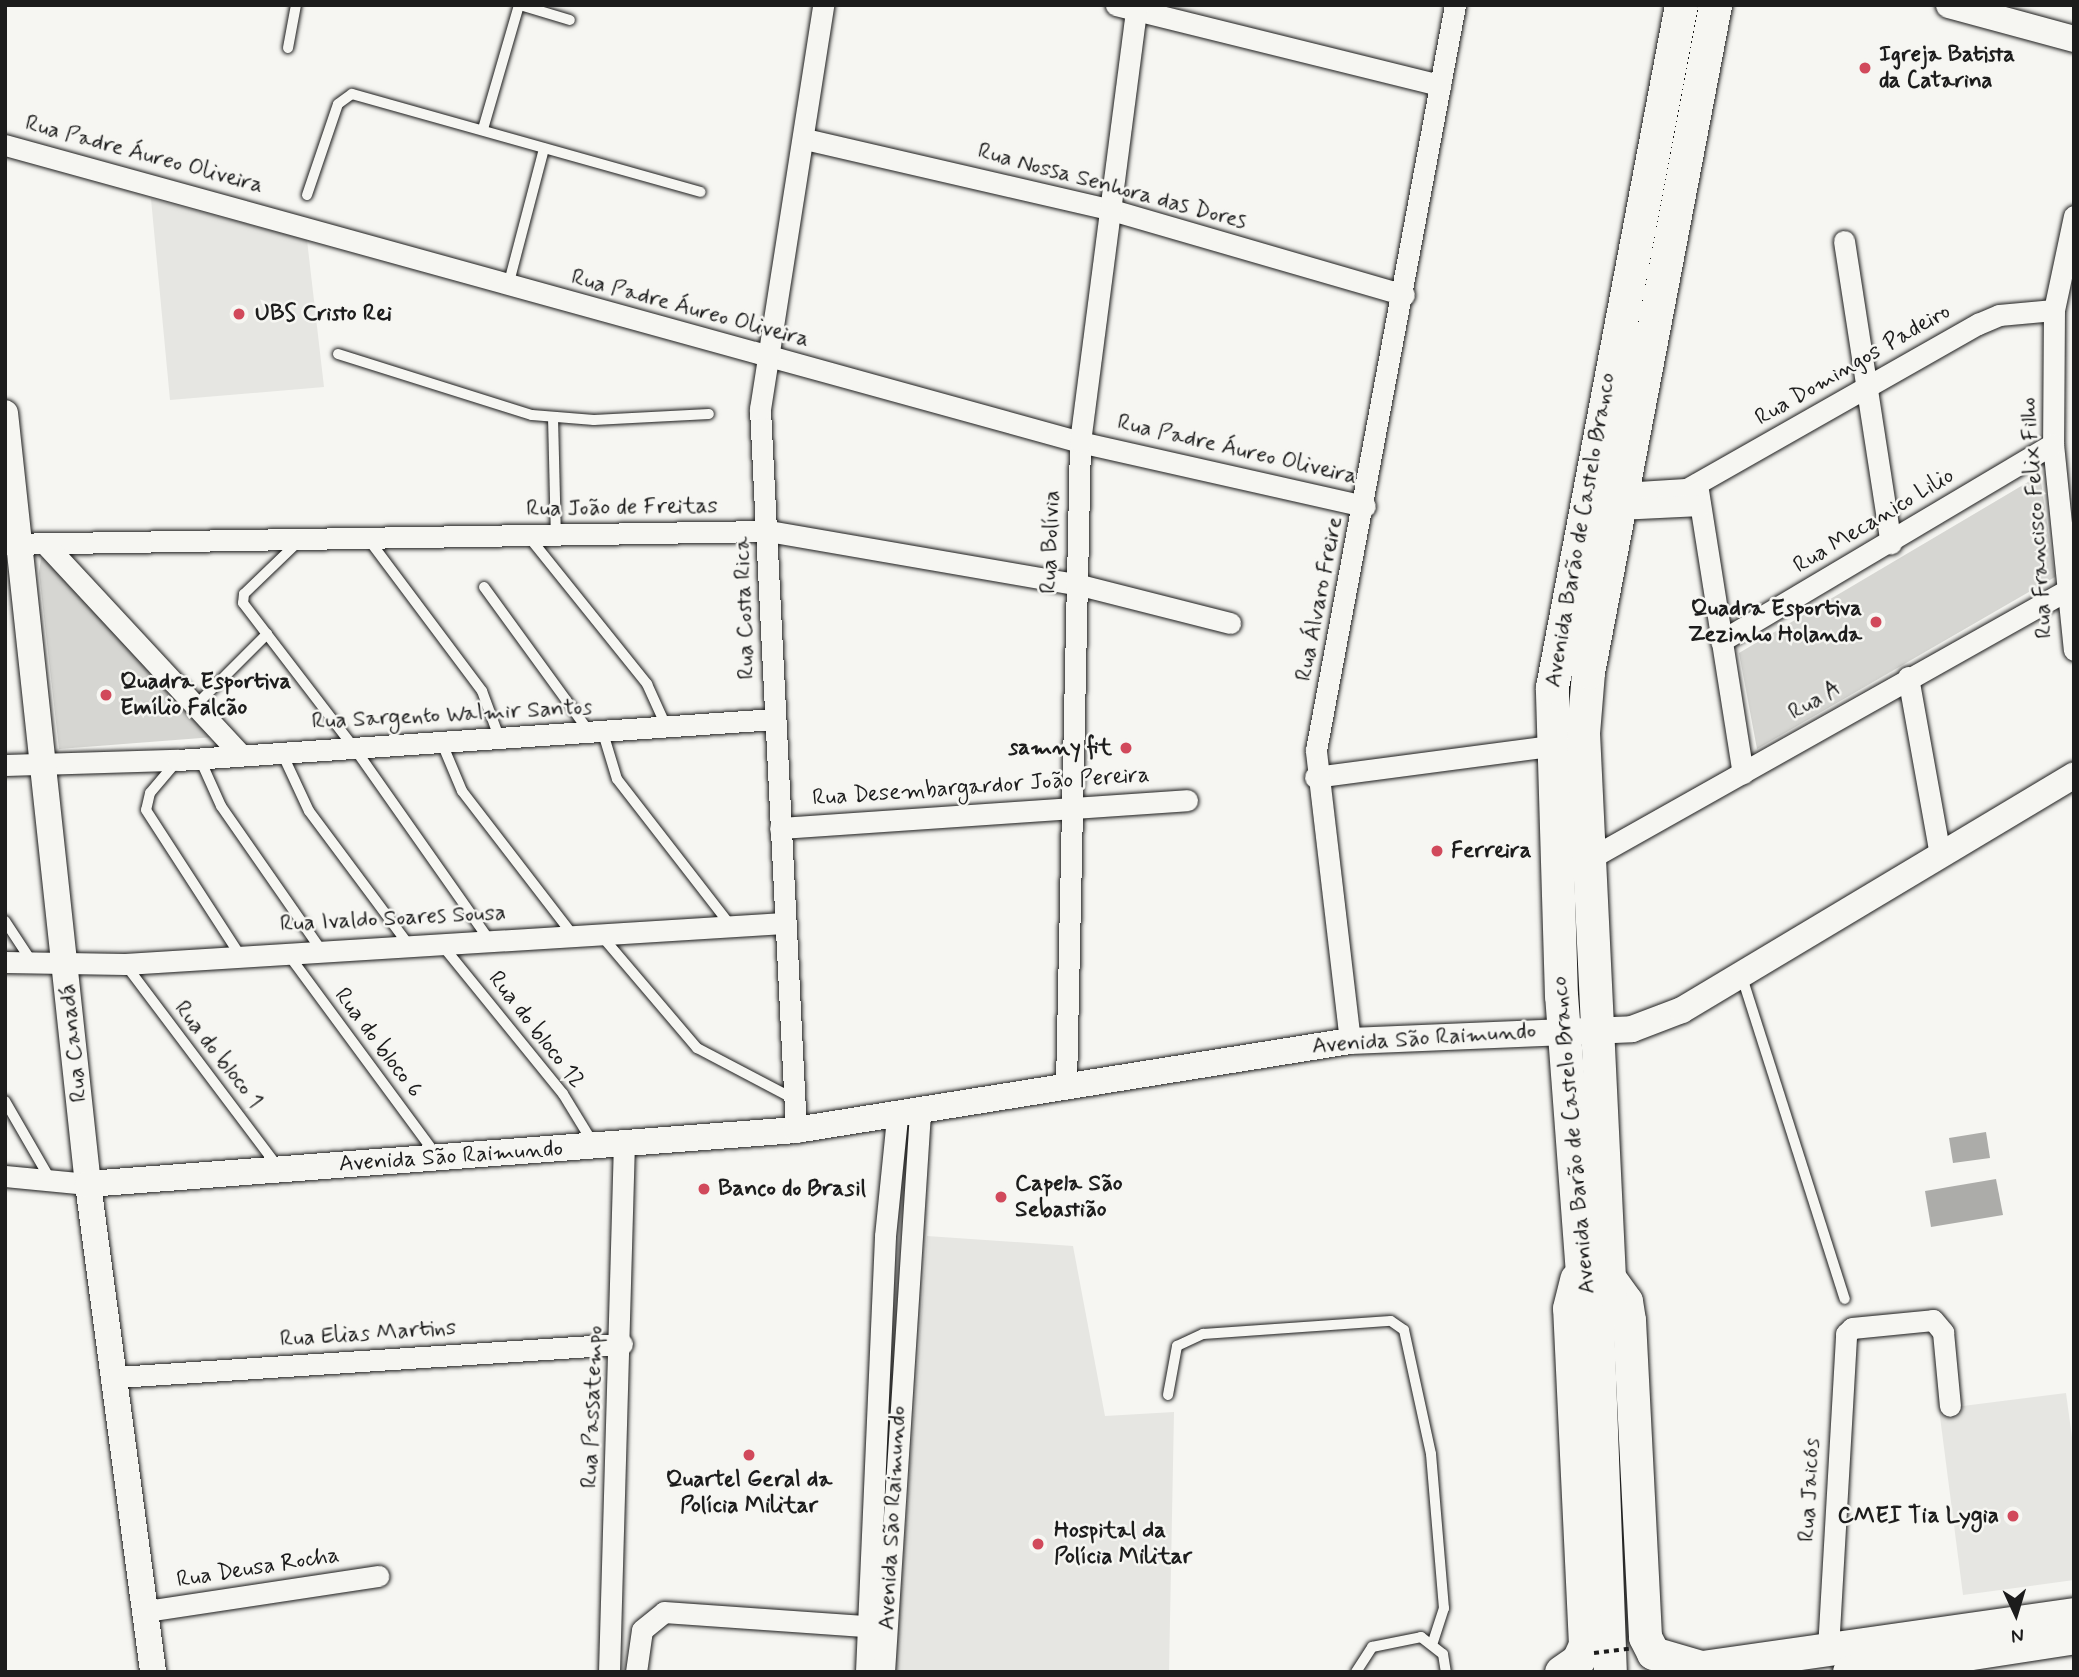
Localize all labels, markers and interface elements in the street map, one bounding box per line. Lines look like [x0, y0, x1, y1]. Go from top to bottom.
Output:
place label: Igreja Batista da Catarina [1879, 41, 2015, 95]
marker: Igreja Batista da Catarina [1857, 60, 1873, 76]
street label: Rua Padre Áureo Oliveira [23, 110, 265, 200]
street label: Rua Nossa Senhora das Dores [973, 137, 1251, 237]
street label: Rua Padre Áureo Oliveira [569, 264, 811, 354]
street label: Rua Domingos Padeiro [1752, 298, 1954, 432]
place label: UBS Cristo Rei [255, 300, 394, 328]
marker: UBS Cristo Rei [229, 304, 249, 324]
street label: Avenida Barão de Castelo Branco [1539, 368, 1623, 692]
street label: Rua Francisco Felix Filho [2015, 397, 2059, 639]
street label: Rua Padre Áureo Oliveira [1116, 409, 1358, 491]
street label: Rua Mecanico Lilio [1788, 461, 1960, 581]
street label: Rua Bolívia [1035, 489, 1067, 595]
street label: Rua João de Freitas [526, 493, 718, 523]
street label: Rua Álvaro Freire [1291, 514, 1349, 684]
street label: Rua Costa Rica [729, 537, 761, 679]
place label: Quadra Esportiva Zezinho Holanda [1688, 595, 1862, 649]
marker: Quadra Esportiva Zezinho Holanda [1868, 614, 1884, 630]
place label: Quadra Esportiva Emílio Falcão [120, 668, 291, 722]
street label: Rua A [1784, 675, 1846, 727]
marker: Quadra Esportiva Emílio Falcão [98, 687, 114, 703]
street label: Rua Sargento Walmir Santos [310, 694, 594, 736]
place label: samny fit [1008, 734, 1112, 762]
marker: samny fit [1118, 740, 1134, 756]
street label: Rua Desembargardor João Pereira [812, 761, 1150, 813]
place label: Ferreira [1451, 837, 1532, 865]
marker: Ferreira [1429, 843, 1445, 859]
street label: Rua Ivaldo Soares Sousa [277, 899, 509, 939]
street label: Rua do bloco 12 [482, 966, 590, 1094]
street label: Avenida Barão de Castelo Branco [1546, 973, 1602, 1297]
street label: Rua do bloco 6 [328, 982, 428, 1104]
street label: Rua Canadá [54, 984, 94, 1102]
street label: Rua do bloco 1 [167, 995, 269, 1115]
street label: Avenida São Raimundo [1309, 1017, 1539, 1061]
street label: Avenida São Raimundo [336, 1135, 566, 1179]
place label: Capela São Sebastião [1015, 1170, 1123, 1224]
place label: Banco do Brasil [718, 1175, 865, 1203]
marker: Banco do Brasil [696, 1181, 712, 1197]
marker: Capela São Sebastião [993, 1189, 1009, 1205]
street label: Rua Elias Martins [280, 1314, 456, 1354]
street label: Rua Passatempo [576, 1326, 610, 1488]
street label: Avenida São Raimundo [873, 1403, 913, 1633]
street label: Rua Jaicós [1794, 1438, 1826, 1542]
marker: Quartel Geral da Polícia Militar [741, 1447, 757, 1463]
place label: Quartel Geral da Polícia Militar [669, 1466, 829, 1520]
place label: CMEI Tia Lygia [1842, 1502, 1999, 1530]
marker: CMEI Tia Lygia [2005, 1508, 2021, 1524]
place label: Hospital da Polícia Militar [1054, 1517, 1192, 1571]
marker: Hospital da Polícia Militar [1028, 1534, 1048, 1554]
street label: Rua Deusa Rocha [175, 1542, 341, 1594]
north arrow [1981, 1579, 2051, 1649]
text: N [2010, 1623, 2025, 1648]

